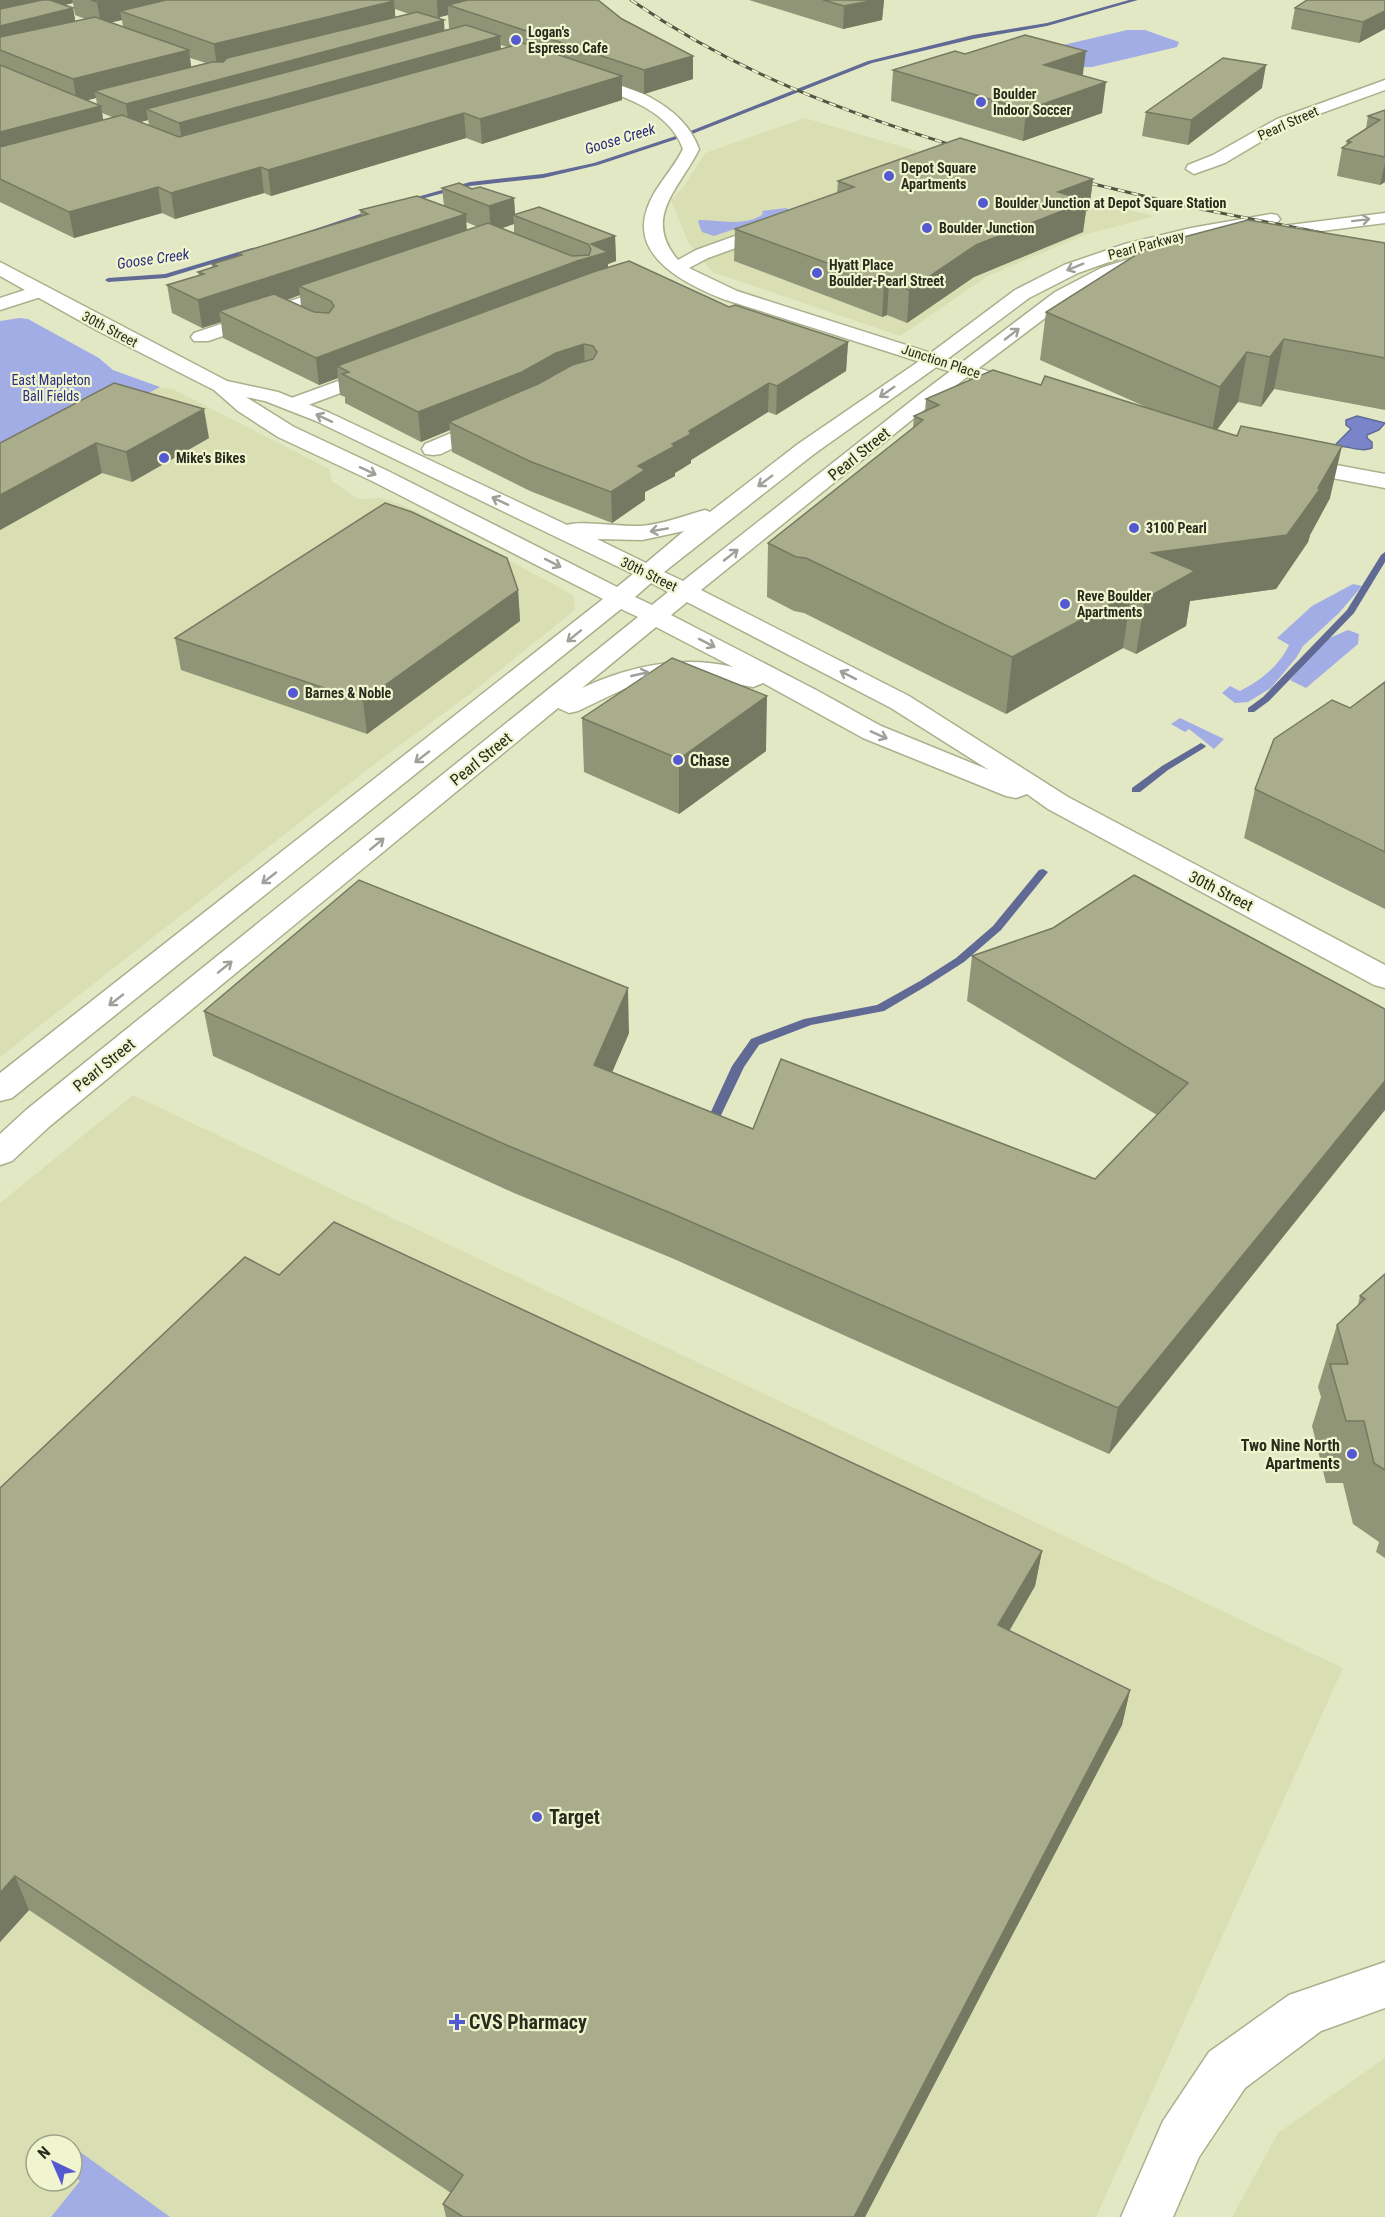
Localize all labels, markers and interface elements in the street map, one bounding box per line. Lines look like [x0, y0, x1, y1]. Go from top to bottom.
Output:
place label: Logan's Espresso Cafe [528, 24, 608, 56]
marker: Logan's Espresso Cafe [509, 33, 523, 47]
place label: Boulder Indoor Soccer [993, 86, 1072, 118]
marker: Boulder Indoor Soccer [974, 95, 988, 109]
street label: Pearl Street [1255, 103, 1321, 143]
water label: Goose Creek [583, 120, 658, 158]
place label: Depot Square Apartments [901, 160, 977, 192]
marker: Depot Square Apartments [882, 169, 896, 183]
place label: Boulder Junction at Depot Square Station [995, 195, 1227, 211]
marker: Boulder Junction at Depot Square Station [976, 196, 990, 210]
one-way arrow [1350, 215, 1370, 226]
place label: Boulder Junction [939, 220, 1035, 236]
marker: Boulder Junction [920, 221, 934, 235]
street label: Pearl Parkway [1106, 227, 1186, 263]
water label: Goose Creek [116, 245, 191, 273]
place label: Hyatt Place Boulder-Pearl Street [829, 257, 944, 289]
one-way arrow [1066, 262, 1084, 273]
marker: Hyatt Place Boulder-Pearl Street [810, 266, 824, 280]
street label: 30th Street [79, 308, 141, 350]
one-way arrow [1004, 328, 1020, 340]
street label: Junction Place [900, 341, 983, 381]
park label: East Mapleton Ball Fields [11, 372, 91, 404]
one-way arrow [880, 386, 896, 398]
one-way arrow [315, 411, 333, 423]
street label: Pearl Street [824, 423, 894, 485]
place label: Mike's Bikes [176, 450, 246, 466]
marker: Mike's Bikes [157, 451, 171, 465]
one-way arrow [359, 465, 377, 477]
one-way arrow [757, 475, 773, 488]
one-way arrow [491, 495, 509, 507]
place label: 3100 Pearl [1146, 520, 1207, 536]
marker: 3100 Pearl [1127, 521, 1141, 535]
one-way arrow [650, 525, 670, 536]
one-way arrow [723, 549, 739, 562]
street label: 30th Street [618, 553, 680, 595]
one-way arrow [543, 558, 561, 570]
place label: Reve Boulder Apartments [1077, 588, 1151, 620]
marker: Reve Boulder Apartments [1058, 597, 1072, 611]
one-way arrow [567, 629, 582, 643]
one-way arrow [698, 638, 716, 650]
one-way arrow [630, 668, 650, 679]
one-way arrow [839, 669, 857, 680]
place label: Barnes & Noble [305, 685, 392, 701]
marker: Barnes & Noble [286, 686, 300, 700]
street label: Pearl Street [446, 728, 516, 790]
one-way arrow [869, 730, 888, 741]
one-way arrow [414, 751, 430, 764]
place label: Chase [690, 751, 730, 770]
marker: Chase [671, 753, 685, 767]
one-way arrow [369, 837, 384, 851]
street label: 30th Street [1186, 867, 1256, 915]
one-way arrow [261, 872, 277, 885]
one-way arrow [217, 960, 233, 973]
one-way arrow [108, 993, 124, 1006]
street label: Pearl Street [69, 1034, 139, 1096]
place label: Two Nine North Apartments [1241, 1436, 1340, 1473]
marker: Two Nine North Apartments [1345, 1447, 1359, 1461]
place label: Target [549, 1805, 600, 1829]
marker: Target [530, 1810, 544, 1824]
place label: CVS Pharmacy [469, 2010, 587, 2034]
marker: CVS Pharmacy [450, 2015, 464, 2029]
north arrow [24, 2133, 84, 2193]
text: N [34, 2142, 54, 2163]

